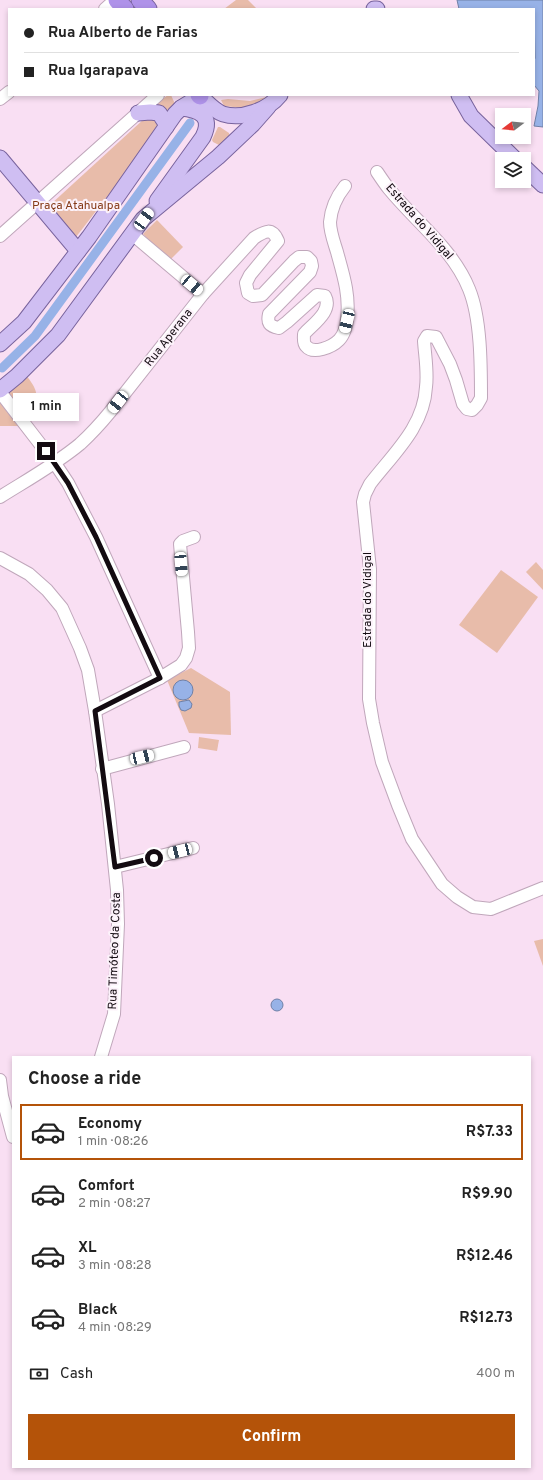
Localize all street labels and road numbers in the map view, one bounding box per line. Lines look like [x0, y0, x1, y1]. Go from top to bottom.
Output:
street label: Estrada do Vidigal [381, 180, 457, 264]
street label: Rua Aperana [141, 306, 197, 370]
street label: Estrada do Vidigal [360, 552, 376, 648]
street label: Rua Timóteo da Costa [105, 892, 125, 1010]

